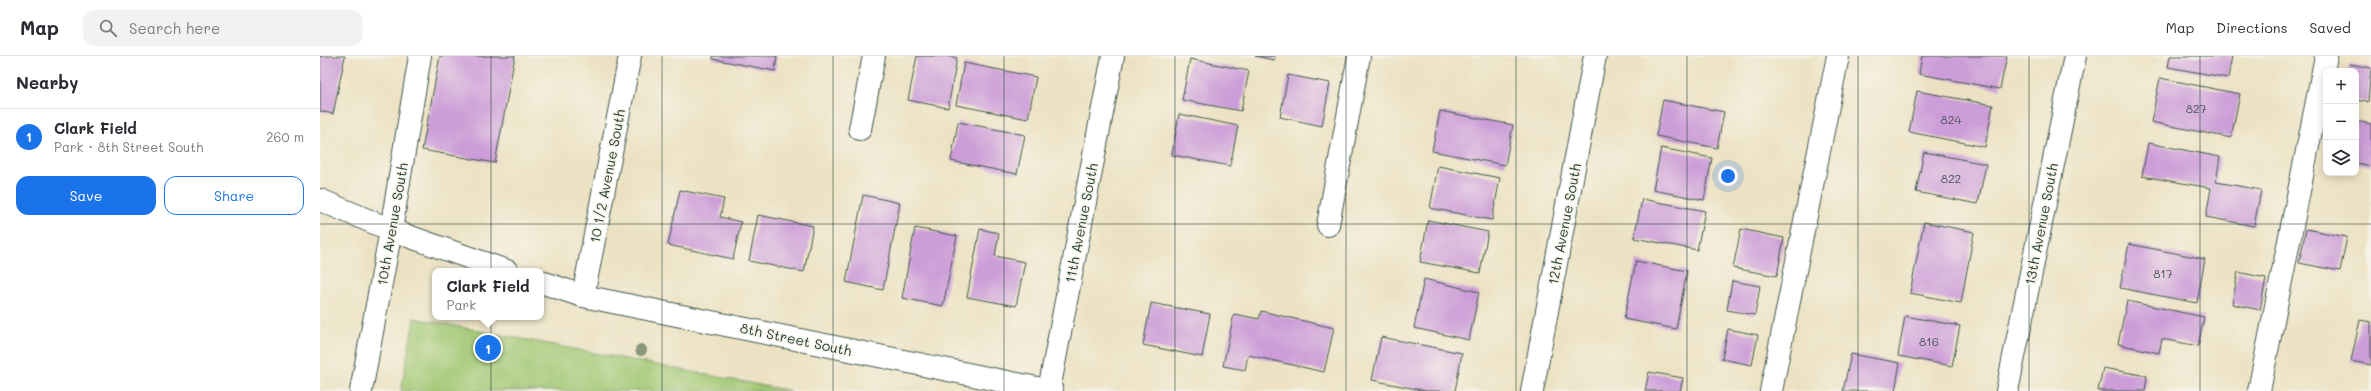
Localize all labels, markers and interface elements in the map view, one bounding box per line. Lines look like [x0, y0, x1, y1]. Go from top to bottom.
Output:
search box [83, 10, 363, 46]
text: Map [20, 15, 59, 40]
icon: search [97, 17, 119, 39]
text: Search here [129, 18, 220, 38]
text: Map [2166, 18, 2194, 37]
text: Directions [2216, 18, 2287, 37]
text: Saved [2309, 18, 2351, 37]
map controls [2323, 68, 2359, 176]
button: + [2323, 68, 2359, 104]
text: Nearby [16, 71, 78, 93]
house number: 827 [2186, 100, 2207, 116]
button: − [2323, 104, 2359, 140]
street label: 10 1/2 Avenue South [585, 107, 629, 245]
house number: 824 [1941, 111, 1962, 127]
text: Clark Field [54, 118, 137, 138]
text: 1 [26, 128, 32, 145]
text: 260 m [266, 128, 304, 145]
text: Park · 8th Street South [54, 138, 203, 155]
button: layers [2323, 140, 2359, 176]
street label: 10th Avenue South [372, 161, 412, 287]
street label: 11th Avenue South [1060, 161, 1102, 285]
street label: 13th Avenue South [2020, 161, 2062, 287]
street label: 12th Avenue South [1543, 162, 1585, 286]
your location [1718, 166, 1738, 186]
house number: 822 [1941, 170, 1961, 186]
button: Save [16, 176, 156, 215]
button: Share [164, 176, 304, 215]
house number: 817 [2153, 265, 2173, 281]
popup [432, 268, 544, 320]
text: Clark Field [447, 276, 529, 296]
text: Park [447, 296, 476, 313]
street label: 8th Street South [738, 318, 854, 360]
pin: 1 [475, 333, 501, 363]
house number: 816 [1919, 333, 1939, 349]

